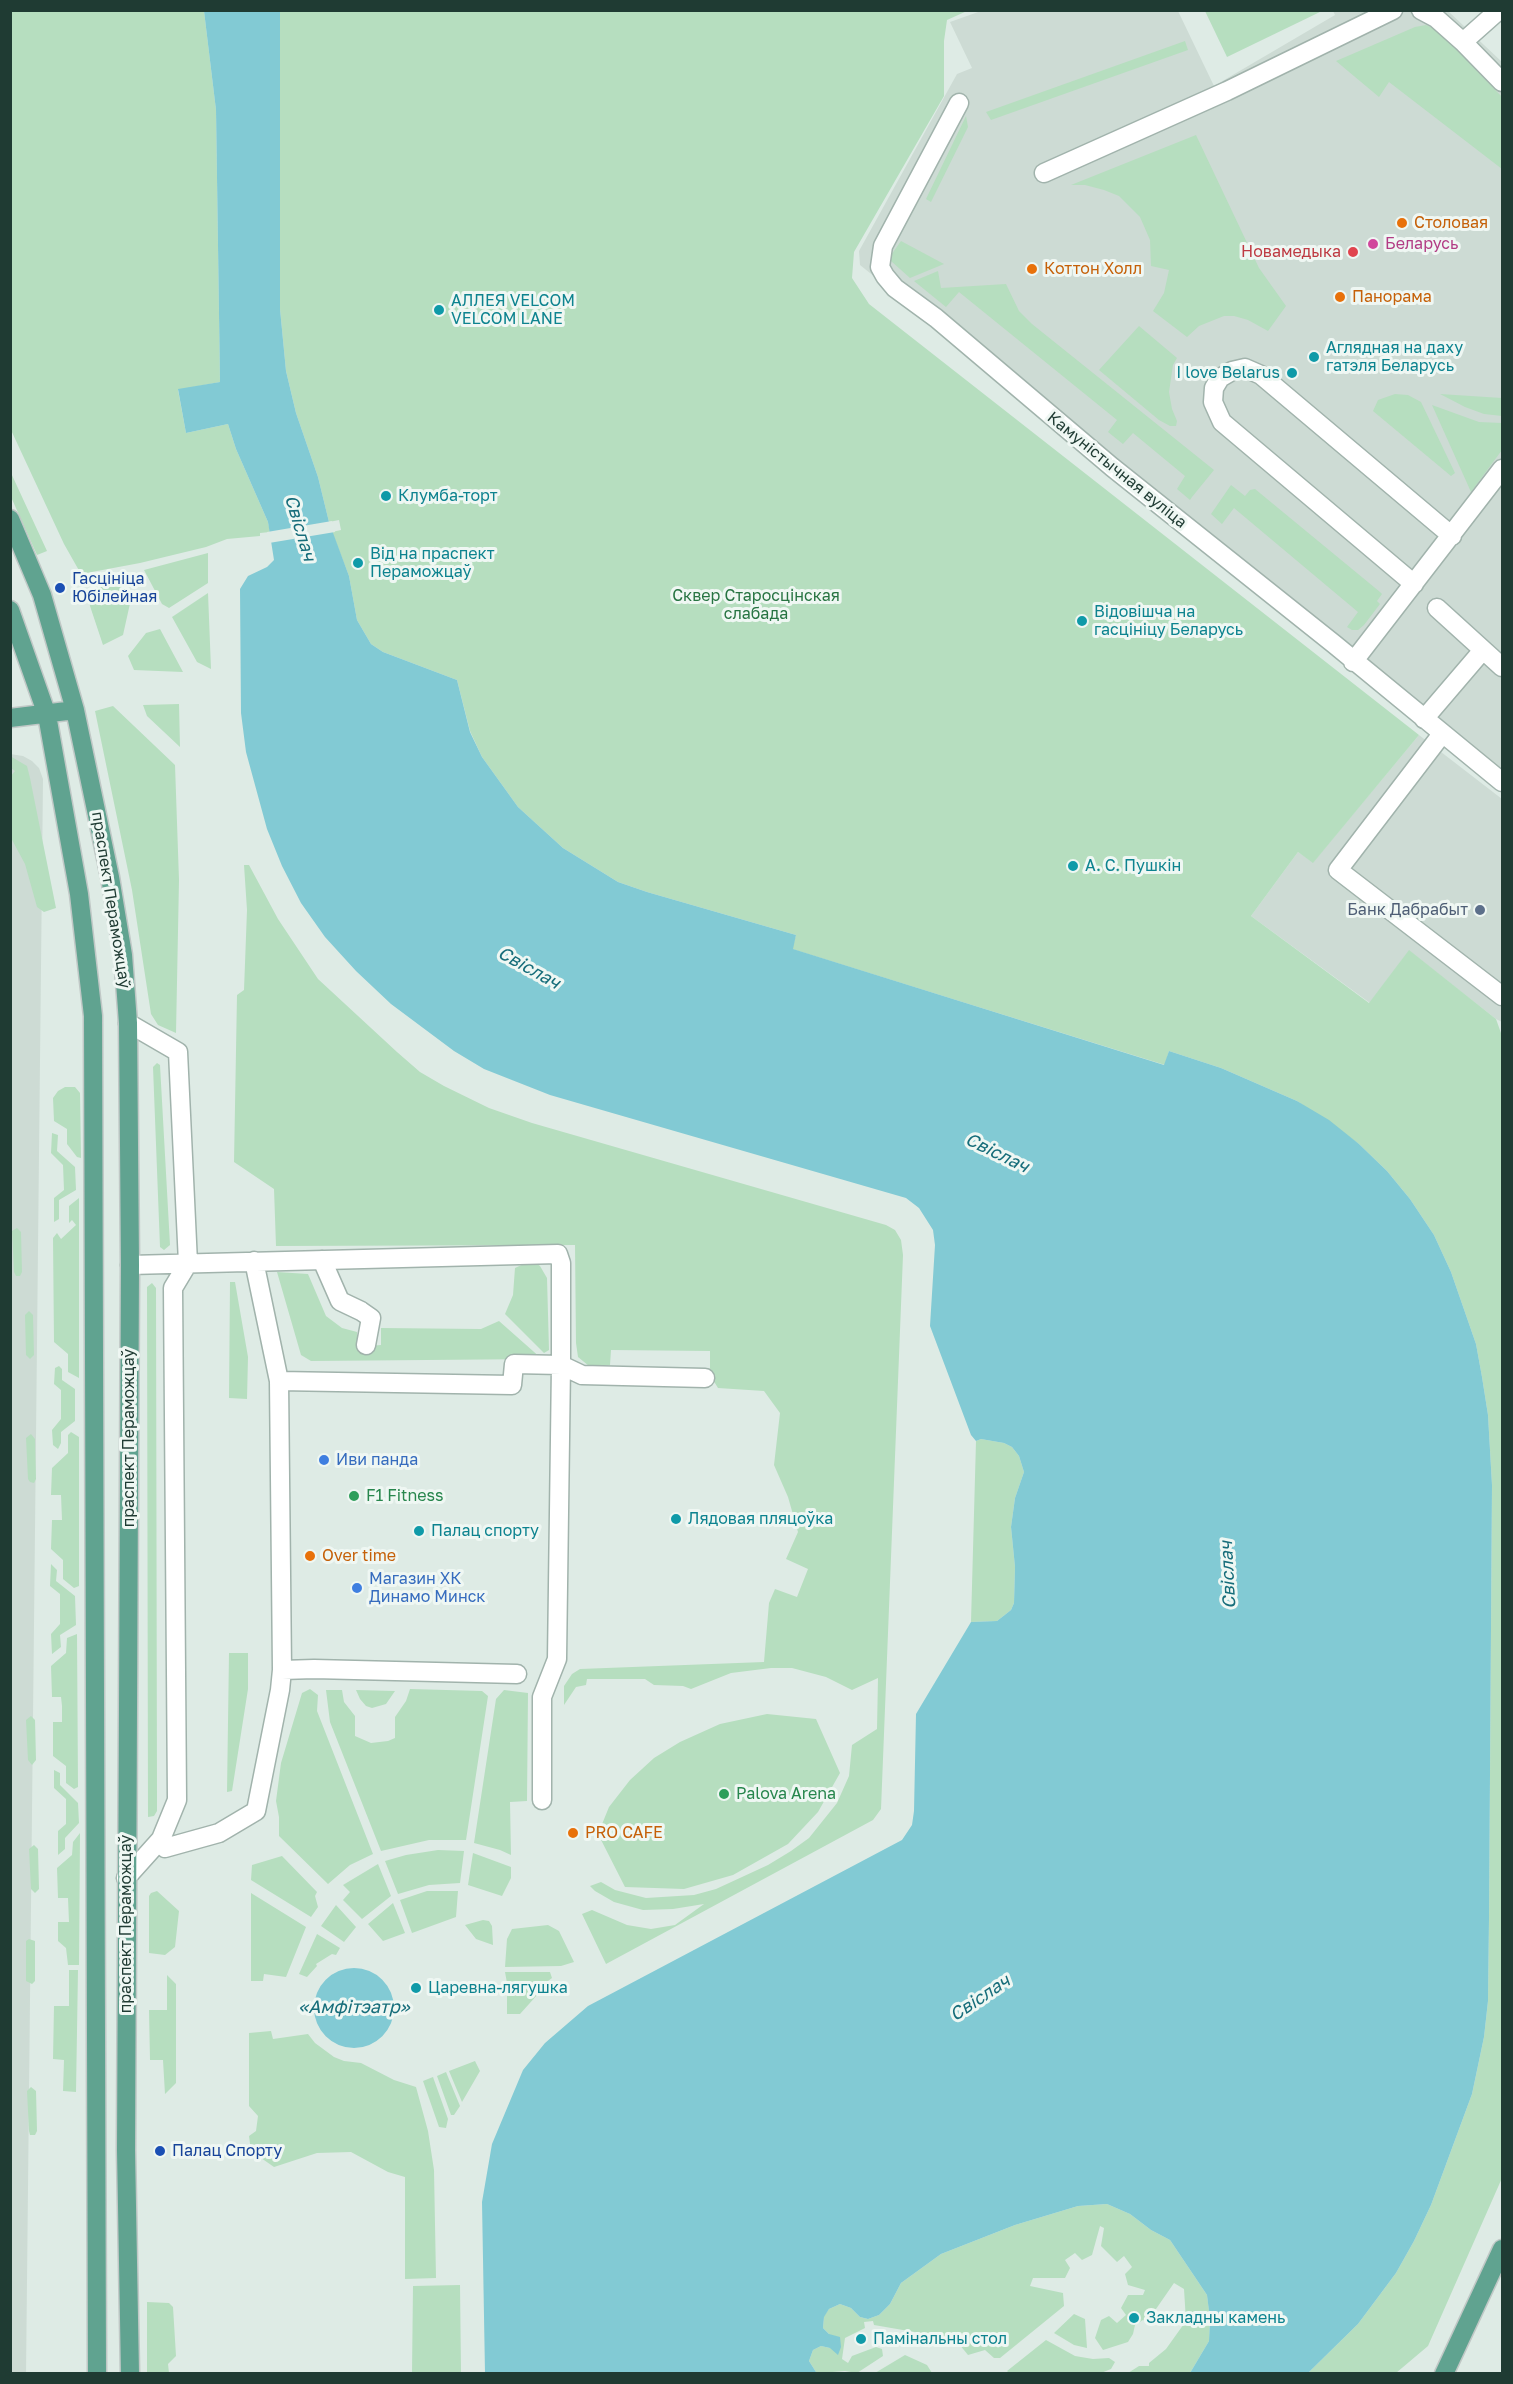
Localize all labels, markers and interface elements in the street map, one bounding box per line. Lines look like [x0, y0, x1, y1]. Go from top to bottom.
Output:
place label: Столовая [1414, 213, 1488, 233]
marker: Столовая [1395, 216, 1409, 230]
place label: Беларусь [1385, 234, 1458, 254]
marker: Беларусь [1366, 237, 1380, 251]
place label: Новамедыка [1241, 242, 1341, 262]
marker: Новамедыка [1346, 245, 1360, 259]
place label: Коттон Холл [1044, 259, 1142, 279]
marker: Коттон Холл [1025, 262, 1039, 276]
place label: Панорама [1352, 287, 1432, 307]
marker: Панорама [1333, 290, 1347, 304]
place label: АЛЛЕЯ VELCOM VELCOM LANE [451, 291, 575, 329]
marker: АЛЛЕЯ VELCOM VELCOM LANE [432, 303, 446, 317]
place label: Аглядная на даху гатэля Беларусь [1326, 338, 1463, 376]
marker: Аглядная на даху гатэля Беларусь [1307, 350, 1321, 364]
place label: I love Belarus [1176, 363, 1280, 383]
marker: I love Belarus [1285, 366, 1299, 380]
street label: Камуністычная вуліца [1043, 408, 1191, 532]
place label: Клумба-торт [398, 486, 498, 506]
marker: Клумба-торт [379, 489, 393, 503]
water label: Свіслач [280, 492, 320, 564]
place label: Від на праспект Пераможцаў [370, 544, 495, 582]
marker: Від на праспект Пераможцаў [351, 556, 365, 570]
place label: Гасцініца Юбілейная [72, 569, 157, 607]
marker: Гасцініца Юбілейная [53, 581, 67, 595]
park label: Сквер Старосцінская слабада [672, 586, 840, 624]
place label: Відовішча на гасцініцу Беларусь [1094, 602, 1243, 640]
marker: Відовішча на гасцініцу Беларусь [1075, 614, 1089, 628]
street label: праспект Пераможцаў [88, 810, 134, 990]
place label: А. С. Пушкін [1085, 856, 1181, 876]
marker: А. С. Пушкін [1066, 859, 1080, 873]
place label: Банк Дабрабыт [1347, 900, 1468, 920]
marker: Банк Дабрабыт [1473, 903, 1487, 917]
water label: Свіслач [494, 942, 564, 994]
water label: Свіслач [962, 1128, 1032, 1178]
street label: праспект Пераможцаў [119, 1349, 139, 1527]
place label: Иви панда [336, 1450, 418, 1470]
marker: Иви панда [317, 1453, 331, 1467]
place label: F1 Fitness [366, 1486, 444, 1506]
marker: F1 Fitness [347, 1489, 361, 1503]
place label: Лядовая пляцоўка [688, 1509, 833, 1529]
marker: Лядовая пляцоўка [669, 1512, 683, 1526]
place label: Палац спорту [431, 1521, 539, 1541]
marker: Палац спорту [412, 1524, 426, 1538]
water label: Свіслач [1215, 1541, 1241, 1609]
place label: Over time [322, 1546, 396, 1566]
marker: Over time [303, 1549, 317, 1563]
place label: Магазин ХК Динамо Минск [369, 1569, 486, 1607]
marker: Магазин ХК Динамо Минск [350, 1581, 364, 1595]
place label: Palova Arena [736, 1784, 836, 1804]
marker: Palova Arena [717, 1787, 731, 1801]
place label: PRO CAFE [585, 1823, 663, 1843]
marker: PRO CAFE [566, 1826, 580, 1840]
street label: праспект Пераможцаў [116, 1835, 136, 2013]
water label: Свіслач [946, 1970, 1014, 2026]
place label: Царевна-лягушка [428, 1978, 568, 1998]
marker: Царевна-лягушка [409, 1981, 423, 1995]
water label: «Амфітэатр» [298, 1996, 410, 2018]
place label: Палац Спорту [172, 2141, 282, 2161]
marker: Палац Спорту [153, 2144, 167, 2158]
place label: Закладны камень [1146, 2308, 1285, 2328]
marker: Закладны камень [1127, 2311, 1141, 2325]
place label: Памінальны стол [873, 2329, 1007, 2349]
marker: Памінальны стол [854, 2332, 868, 2346]

